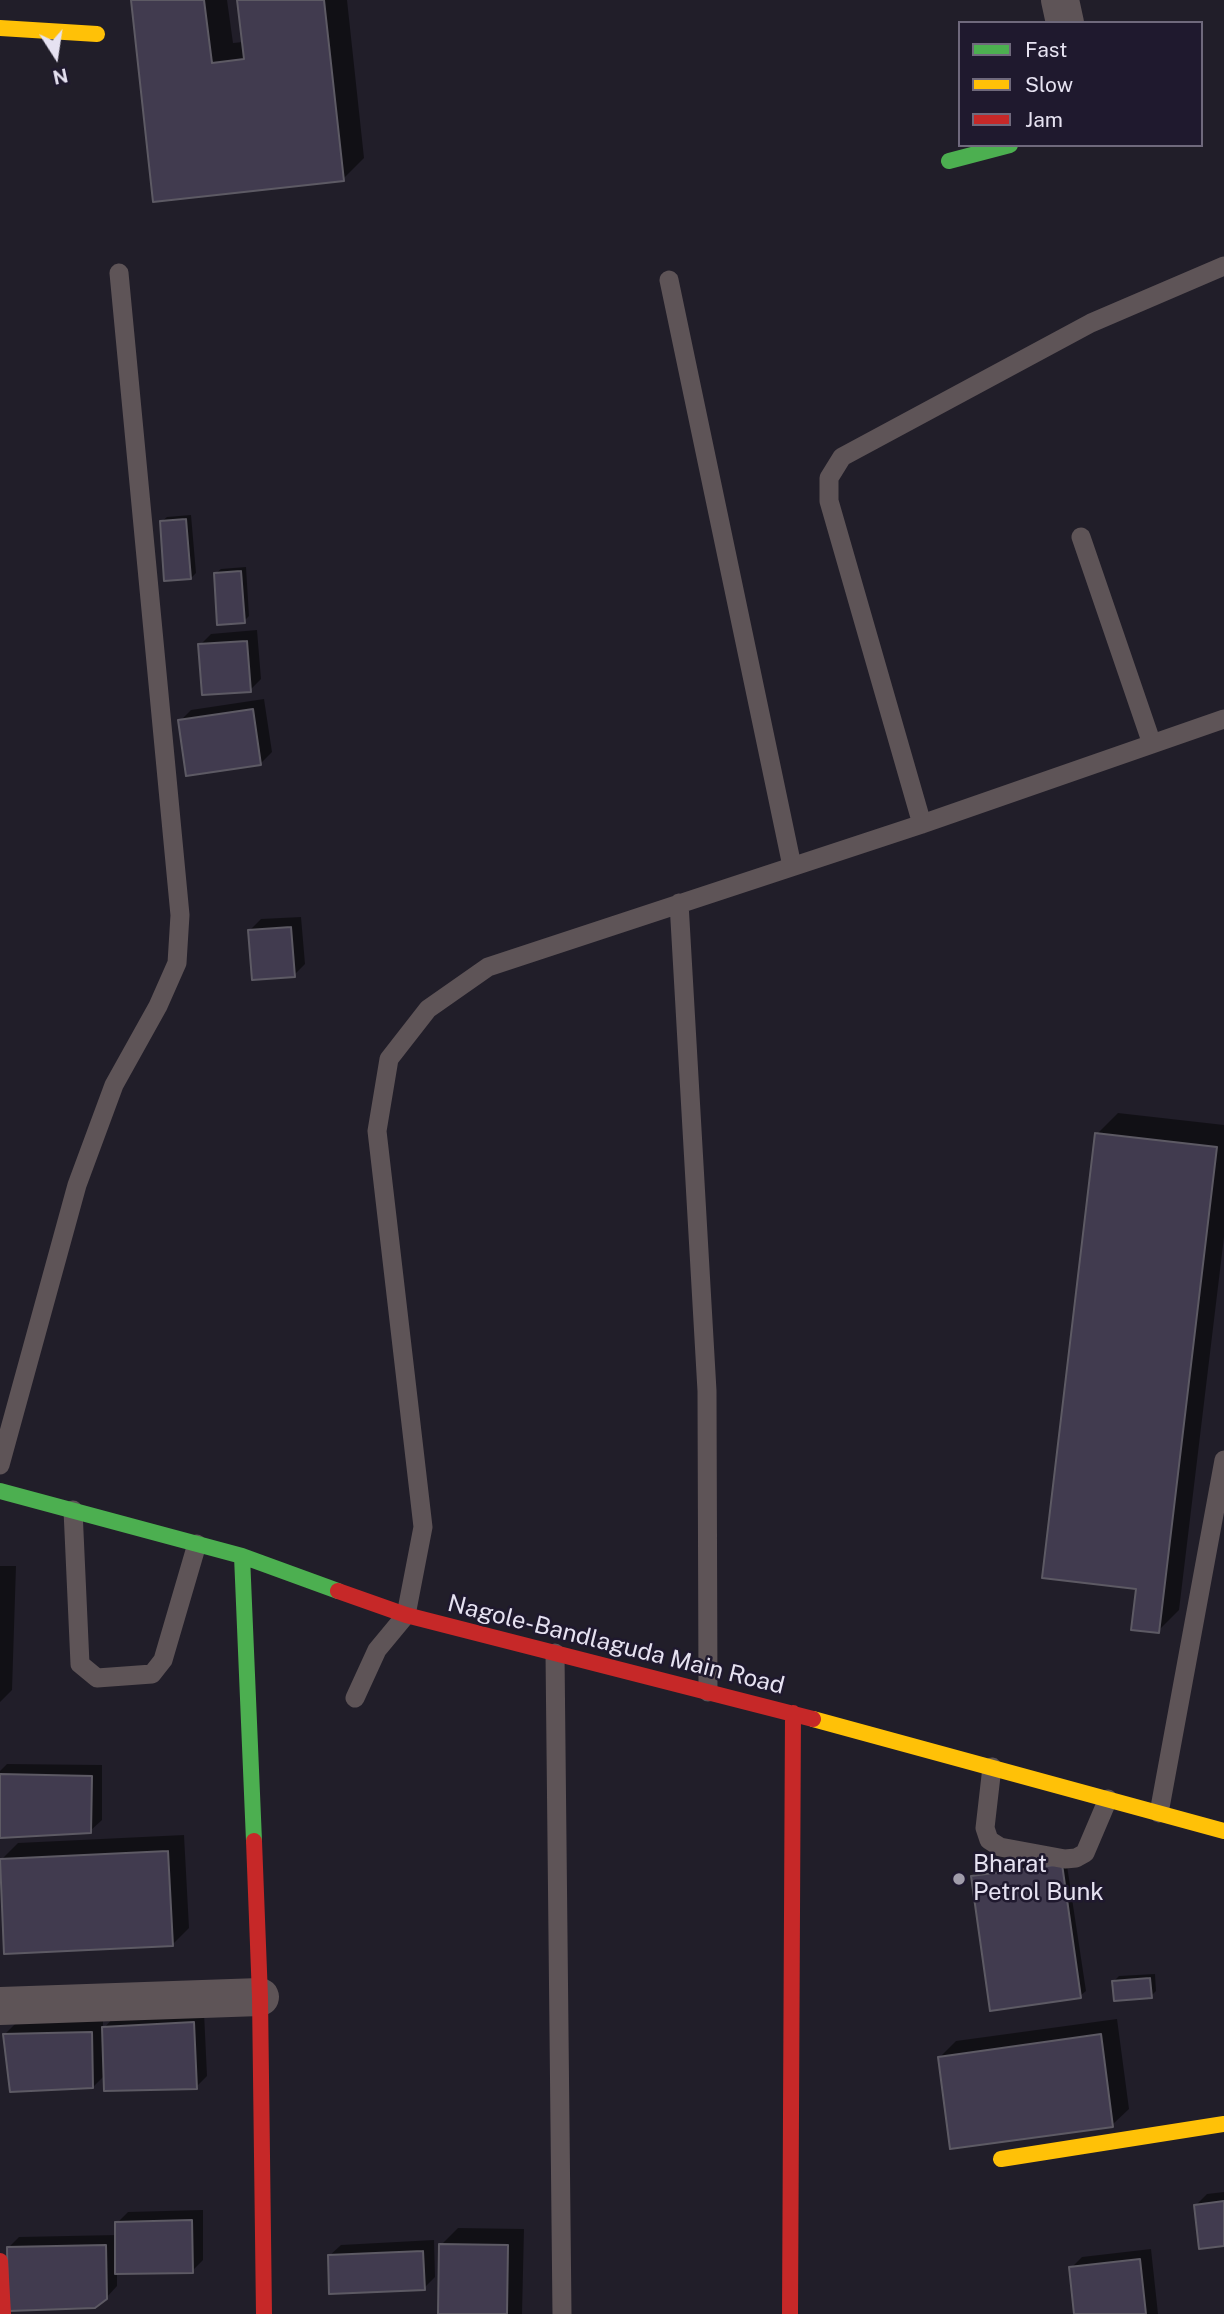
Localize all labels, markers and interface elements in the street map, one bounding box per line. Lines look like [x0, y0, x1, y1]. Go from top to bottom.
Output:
north arrow [21, 21, 91, 91]
legend [958, 21, 1203, 147]
text: Fast [1025, 37, 1067, 62]
text: N [51, 64, 70, 89]
text: Slow [1025, 72, 1073, 97]
text: Jam [1025, 107, 1063, 132]
street label: Nagole-Bandlaguda Main Road [445, 1589, 787, 1701]
place label: Bharat Petrol Bunk [973, 1851, 1104, 1907]
marker: Bharat Petrol Bunk [951, 1871, 967, 1887]

